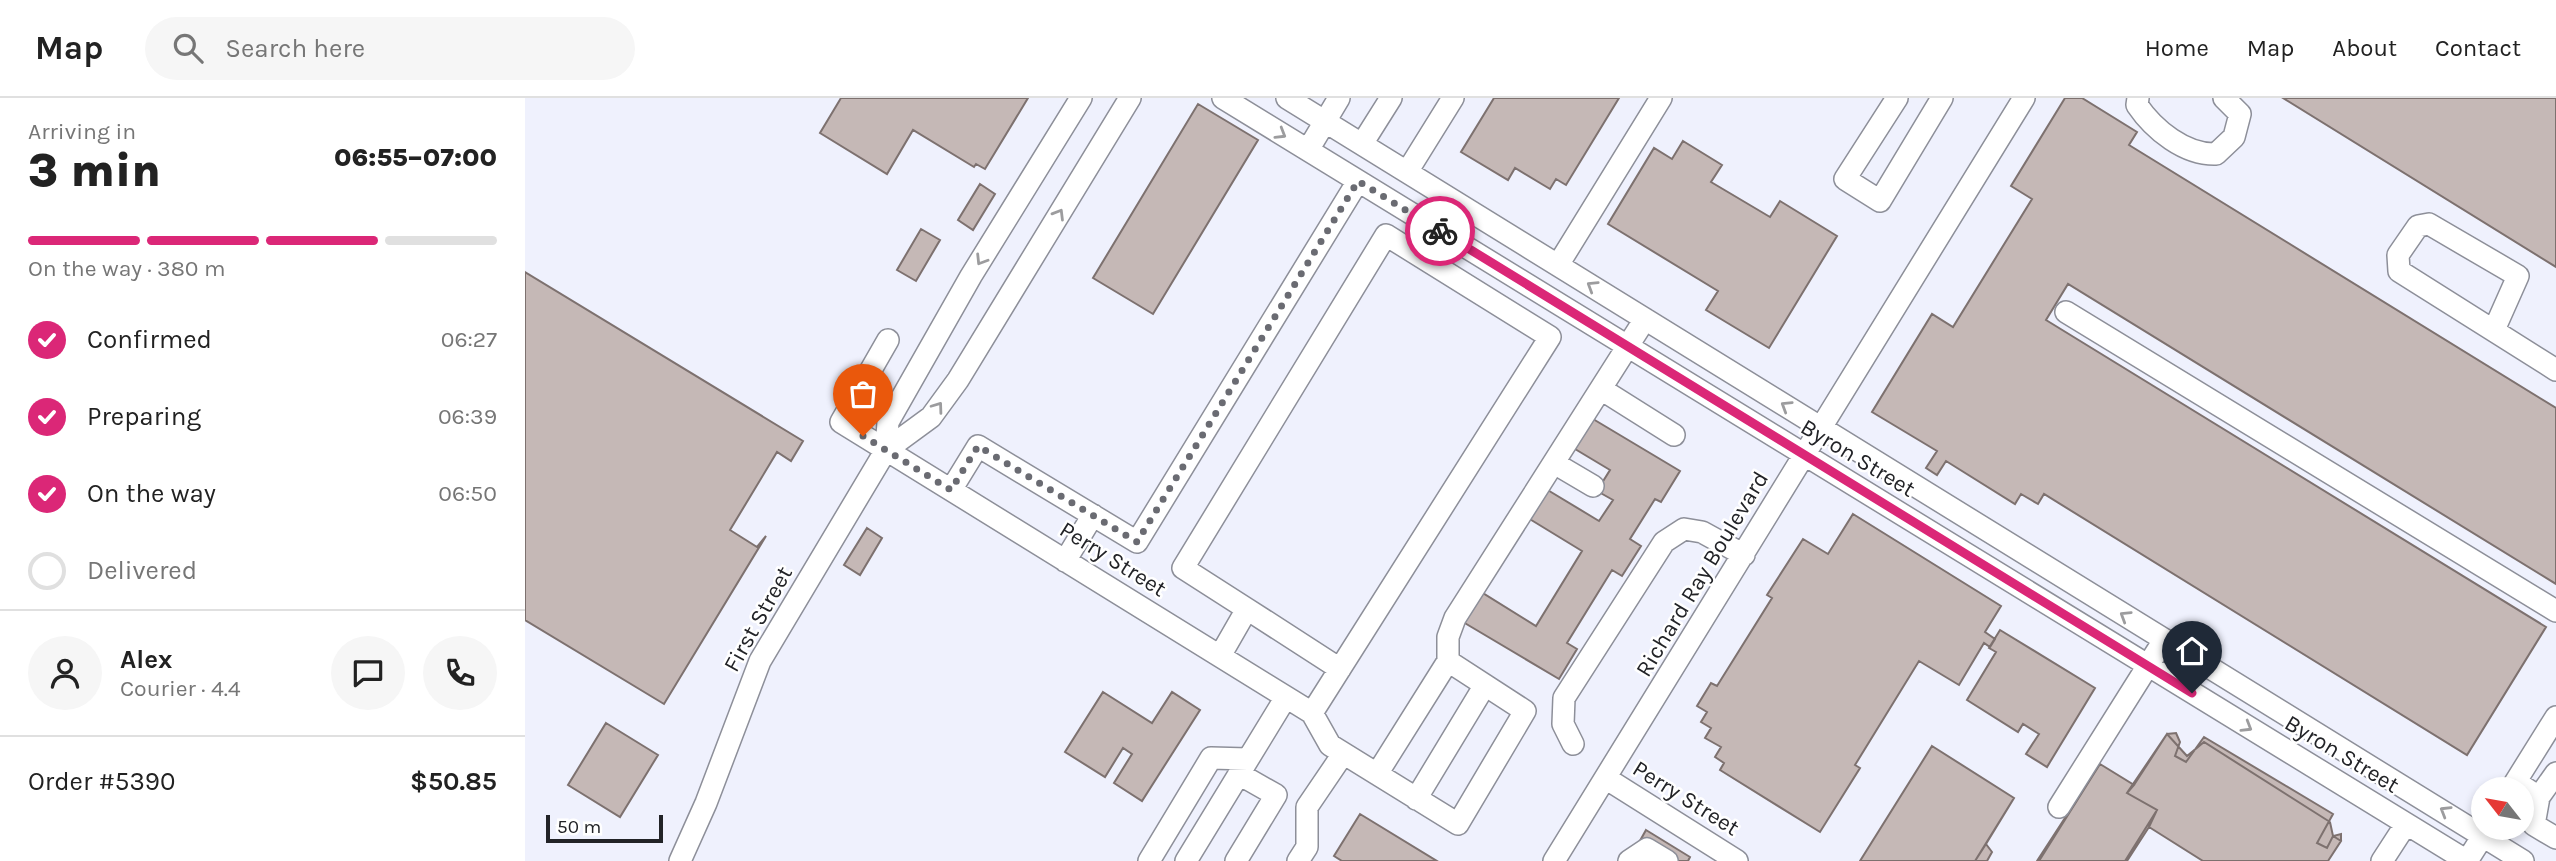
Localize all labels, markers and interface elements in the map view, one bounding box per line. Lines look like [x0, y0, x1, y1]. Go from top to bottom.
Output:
search box [145, 17, 635, 80]
text: Map [35, 29, 103, 67]
icon: search [169, 29, 207, 67]
text: Search here [225, 33, 365, 64]
text: Home [2145, 34, 2209, 62]
text: Map [2247, 34, 2294, 62]
text: About [2332, 34, 2397, 62]
text: Contact [2435, 34, 2521, 62]
text: Arriving in [28, 118, 136, 145]
one-way arrow [1273, 125, 1286, 138]
text: 06:55–07:00 [334, 142, 497, 173]
text: 3 min [28, 144, 161, 198]
courier [1405, 196, 1475, 266]
one-way arrow [1050, 209, 1063, 222]
icon: bike [1421, 212, 1459, 250]
one-way arrow [976, 252, 989, 265]
text: On the way · 380 m [28, 255, 225, 282]
one-way arrow [1587, 282, 1600, 295]
icon: check [28, 321, 66, 359]
text: Confirmed [87, 324, 212, 355]
text: 06:27 [441, 326, 497, 353]
pin [833, 364, 893, 436]
icon: bag [844, 375, 882, 413]
icon: check [28, 398, 66, 436]
text: Preparing [87, 401, 201, 432]
one-way arrow [1780, 401, 1793, 414]
one-way arrow [930, 402, 942, 415]
text: 06:39 [438, 403, 497, 430]
street label: Byron Street [1796, 413, 1920, 503]
street label: Richard Ray Boulevard [1630, 466, 1774, 682]
icon: check [28, 475, 66, 513]
text: On the way [87, 478, 216, 509]
text: 06:50 [438, 480, 497, 507]
street label: Perry Street [1055, 516, 1172, 603]
text: Delivered [87, 555, 197, 586]
street label: First Street [718, 561, 798, 677]
one-way arrow [2120, 611, 2133, 624]
pin [2162, 621, 2222, 693]
icon: home [2173, 632, 2211, 670]
button: person [28, 636, 102, 710]
button: chat [331, 636, 405, 710]
button: phone [423, 636, 497, 710]
text: Alex [120, 644, 172, 675]
text: Courier · 4.4 [120, 675, 241, 702]
street label: Byron Street [2280, 709, 2404, 799]
one-way arrow [2240, 719, 2253, 732]
street label: Perry Street [1628, 755, 1745, 842]
text: Order #5390 [28, 766, 175, 797]
text: $50.85 [410, 766, 497, 797]
north arrow [2471, 777, 2534, 840]
map controls [2471, 777, 2534, 840]
one-way arrow [2439, 806, 2452, 819]
scale bar [546, 812, 663, 844]
text: 50 m [557, 816, 601, 838]

